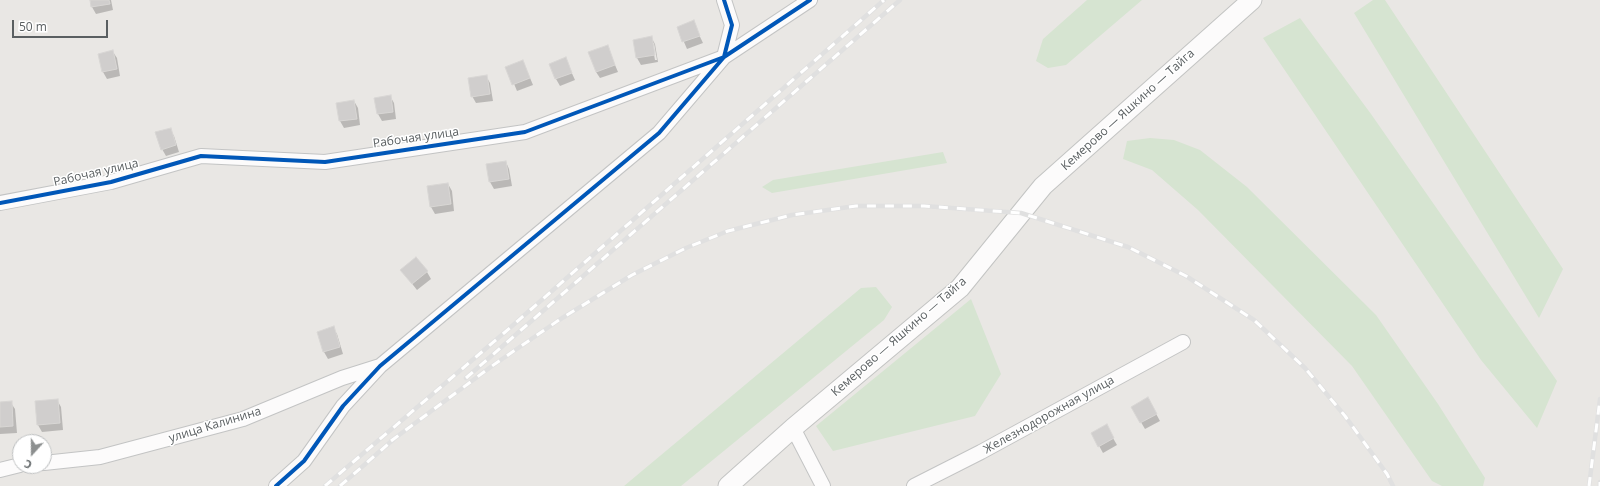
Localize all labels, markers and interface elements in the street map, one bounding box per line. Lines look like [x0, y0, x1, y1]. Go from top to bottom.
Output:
scale bar [14, 12, 110, 38]
text: 50 m [19, 18, 47, 35]
street label: Кемерово — Яшкино — Тайга [1058, 46, 1198, 174]
street label: Рабочая улица [372, 125, 460, 151]
street label: Рабочая улица [52, 156, 140, 190]
street label: Кемерово — Яшкино — Тайга [828, 274, 970, 400]
street label: Железнодорожная улица [981, 373, 1117, 457]
street label: улица Калинина [167, 404, 263, 446]
north arrow [12, 434, 52, 474]
text: С [22, 456, 34, 473]

